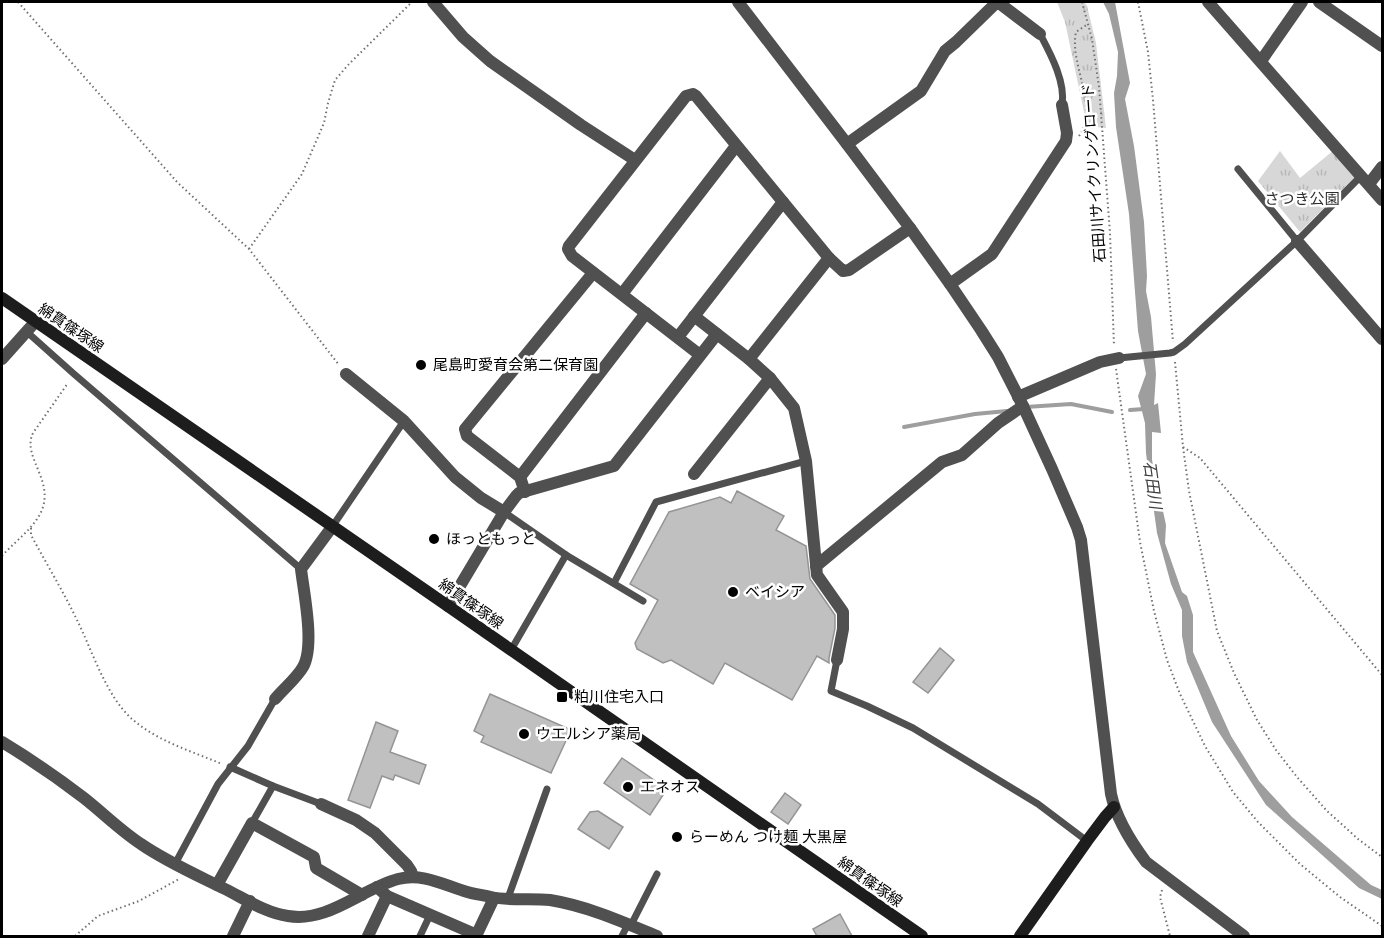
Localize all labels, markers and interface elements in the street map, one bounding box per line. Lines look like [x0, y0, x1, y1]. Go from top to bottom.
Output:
street label: 石田川サイクリングロード [1078, 83, 1110, 263]
park label: さつき公園 [1264, 189, 1340, 209]
street label: 綿貫篠塚線 [34, 299, 108, 357]
place label: 尾島町愛育会第二保育園 [433, 355, 598, 375]
marker: 尾島町愛育会第二保育園 [414, 358, 428, 372]
water label: 石田川 [1139, 460, 1167, 512]
place label: ほっともっと [446, 529, 536, 549]
marker: ほっともっと [427, 532, 441, 546]
street label: 綿貫篠塚線 [435, 574, 507, 634]
place label: ベイシア [745, 582, 805, 602]
marker: ベイシア [726, 585, 740, 599]
place label: 粕川住宅入口 [574, 687, 664, 707]
marker: 粕川住宅入口 [555, 690, 569, 704]
place label: ウエルシア薬局 [536, 724, 641, 744]
marker: ウエルシア薬局 [517, 727, 531, 741]
place label: エネオス [640, 777, 700, 797]
marker: エネオス [621, 780, 635, 794]
place label: らーめん つけ麺 大黒屋 [689, 827, 847, 847]
marker: らーめん つけ麺 大黒屋 [670, 830, 684, 844]
street label: 綿貫篠塚線 [834, 852, 906, 912]

